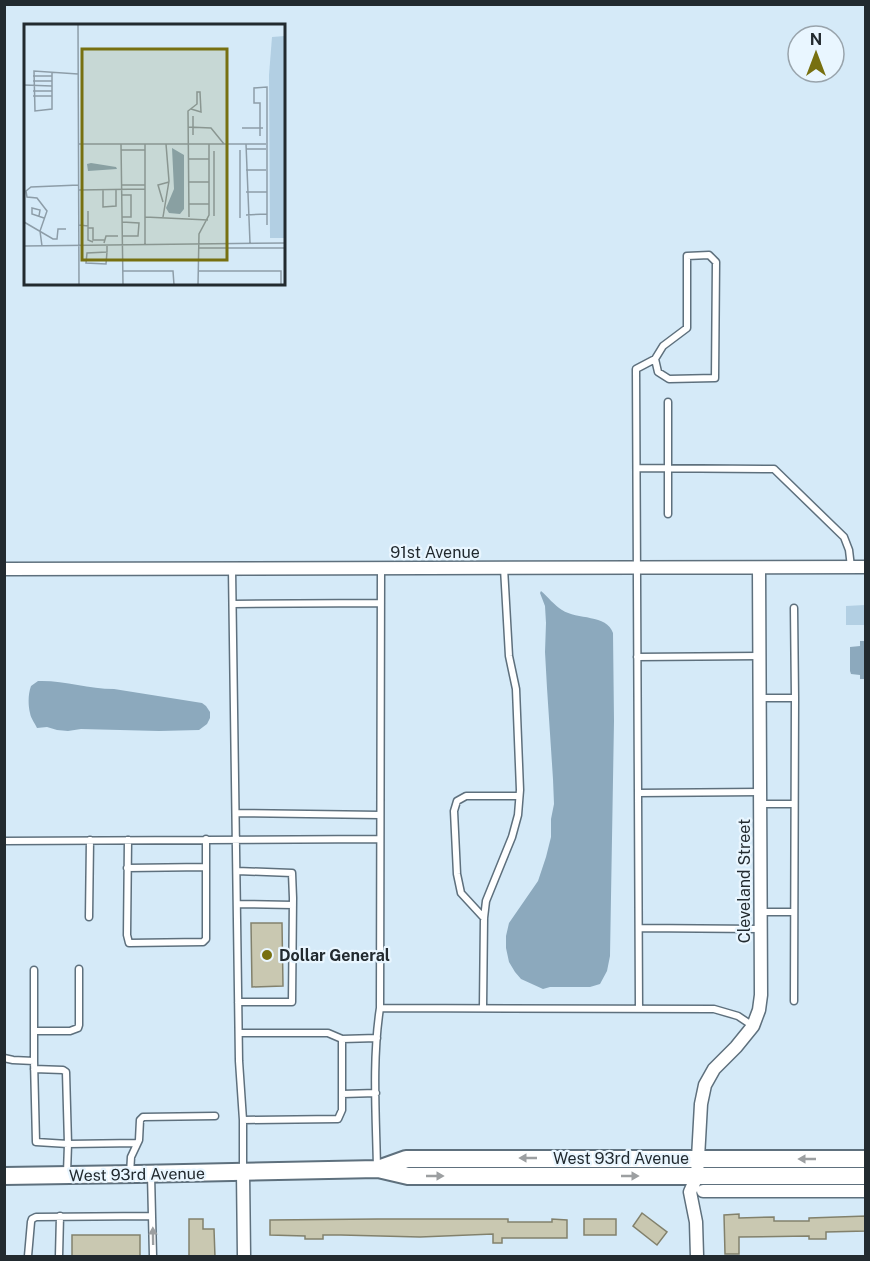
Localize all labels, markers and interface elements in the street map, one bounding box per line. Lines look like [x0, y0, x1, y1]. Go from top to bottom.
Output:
inset map [24, 24, 285, 285]
north arrow [786, 24, 846, 84]
text: N [810, 30, 822, 49]
street label: 91st Avenue [390, 543, 480, 562]
street label: Cleveland Street [735, 819, 754, 943]
place label: Dollar General [279, 946, 390, 965]
marker: Dollar General [260, 948, 274, 962]
street label: West 93rd Avenue [553, 1149, 689, 1168]
one-way arrow [519, 1153, 538, 1163]
one-way arrow [798, 1154, 817, 1164]
street label: West 93rd Avenue [69, 1164, 205, 1185]
one-way arrow [426, 1171, 445, 1181]
one-way arrow [621, 1171, 640, 1181]
one-way arrow [148, 1227, 157, 1246]

